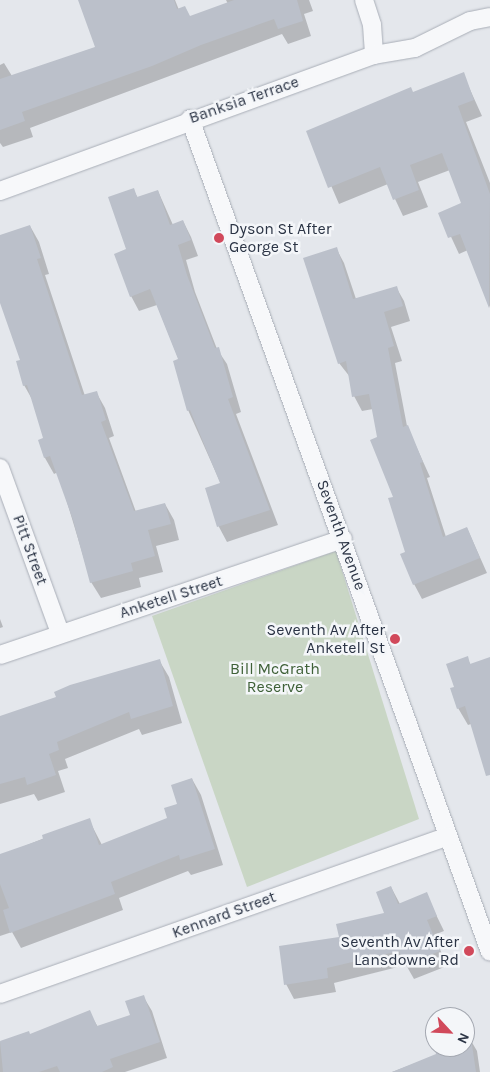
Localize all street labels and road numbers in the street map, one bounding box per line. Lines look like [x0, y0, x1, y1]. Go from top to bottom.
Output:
street label: Banksia Terrace [186, 72, 302, 128]
street label: Seventh Avenue [312, 477, 370, 593]
street label: Pitt Street [8, 512, 52, 588]
street label: Anketell Street [117, 571, 225, 623]
street label: Kennard Street [169, 887, 279, 943]

